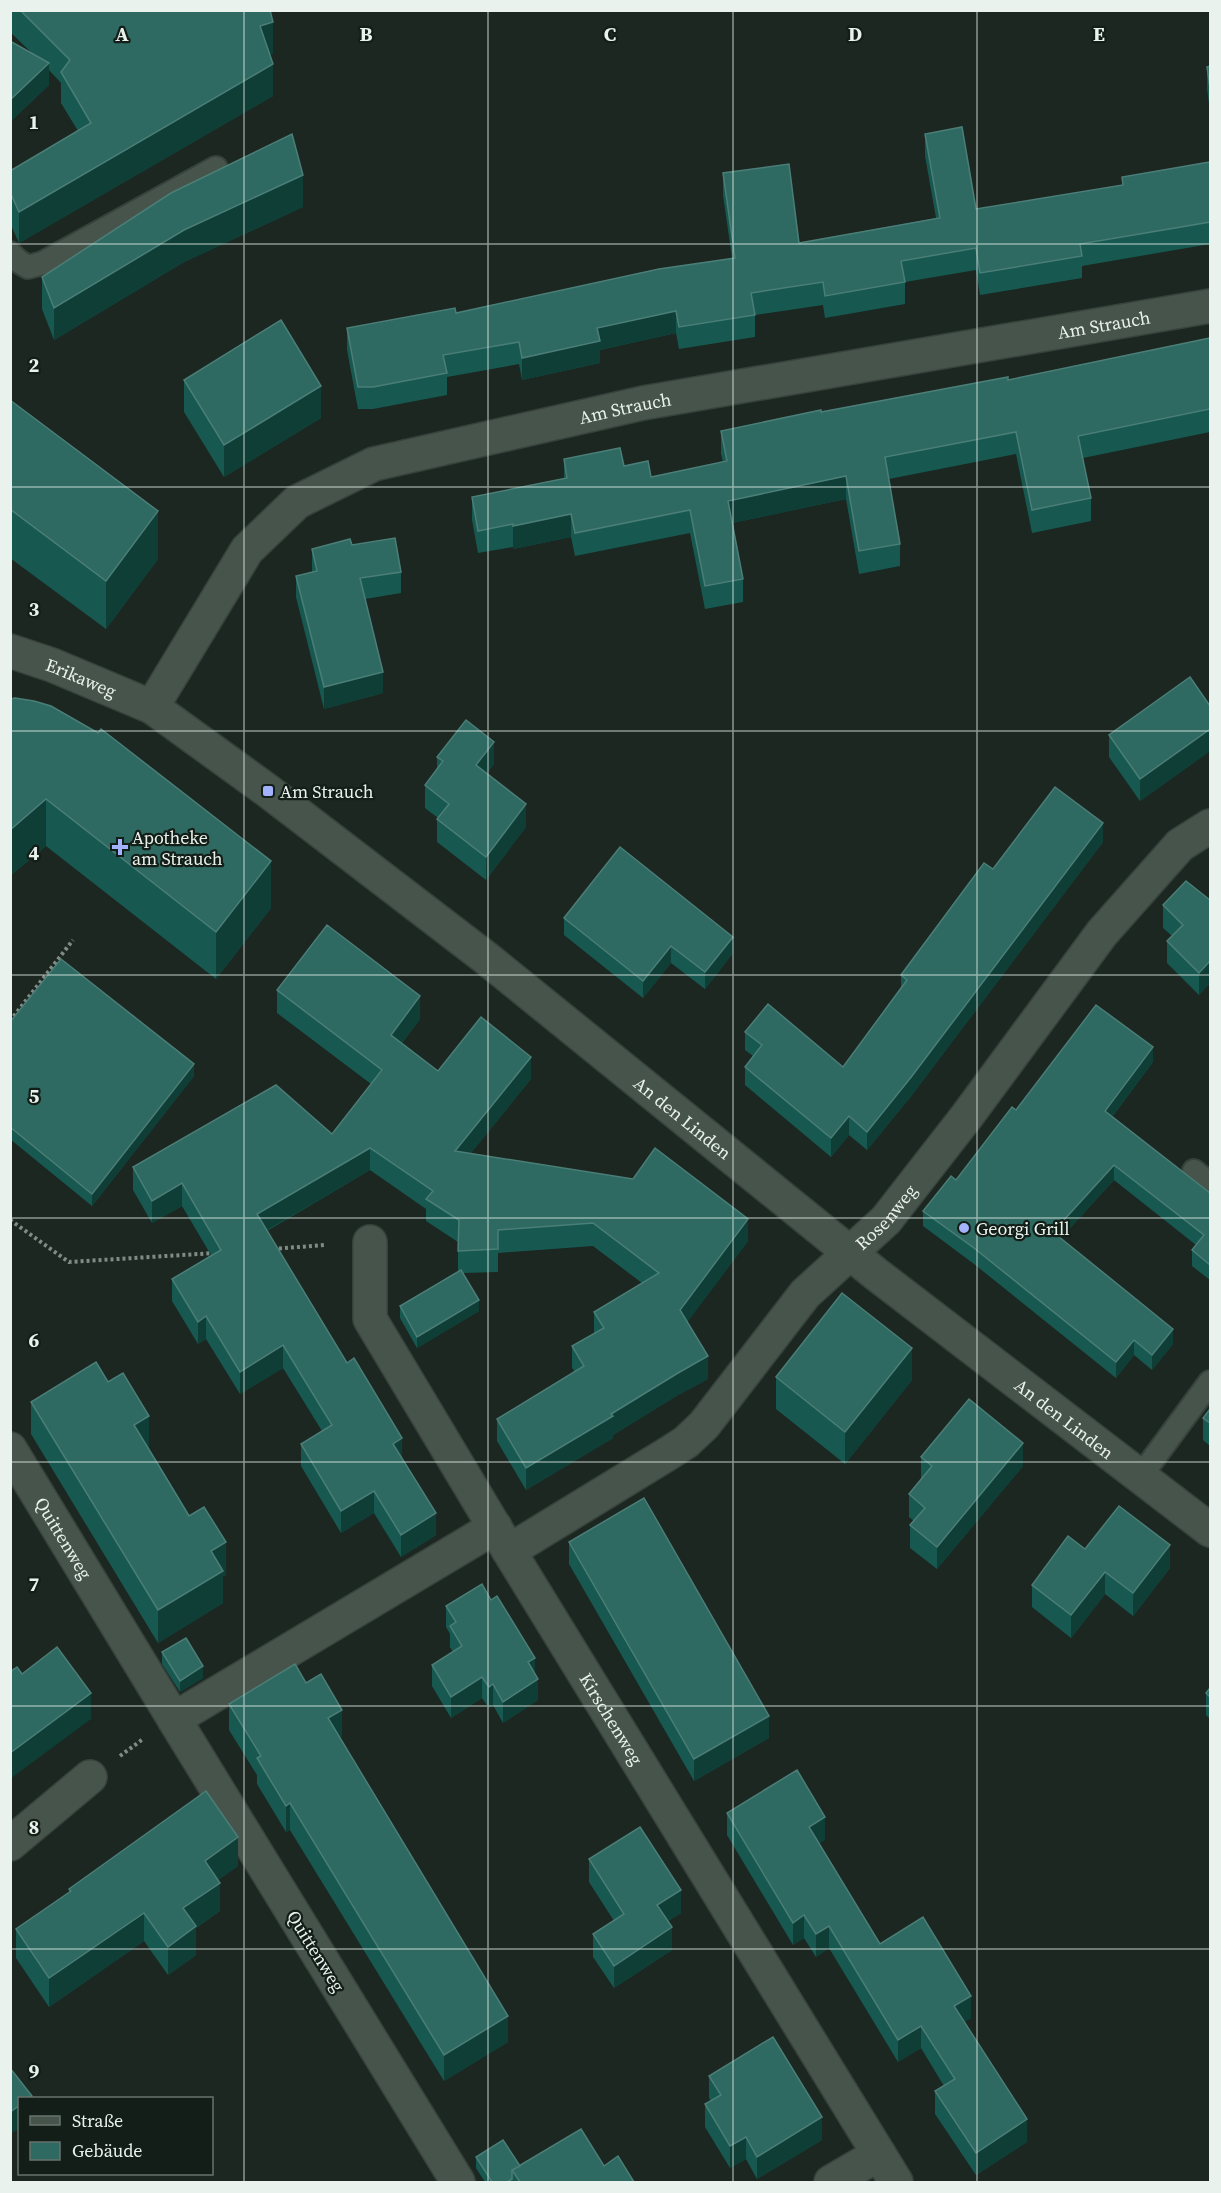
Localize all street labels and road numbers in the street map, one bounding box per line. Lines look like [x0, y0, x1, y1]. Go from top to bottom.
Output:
street label: Am Strauch [1056, 304, 1152, 344]
street label: Am Strauch [577, 386, 673, 430]
street label: Erikaweg [43, 651, 120, 703]
street label: An den Linden [629, 1070, 737, 1165]
street label: Rosenweg [849, 1179, 922, 1255]
street label: An den Linden [1010, 1372, 1119, 1465]
street label: Quittenweg [29, 1492, 99, 1584]
street label: Kirschenweg [574, 1668, 649, 1769]
street label: Quittenweg [281, 1905, 351, 1997]

